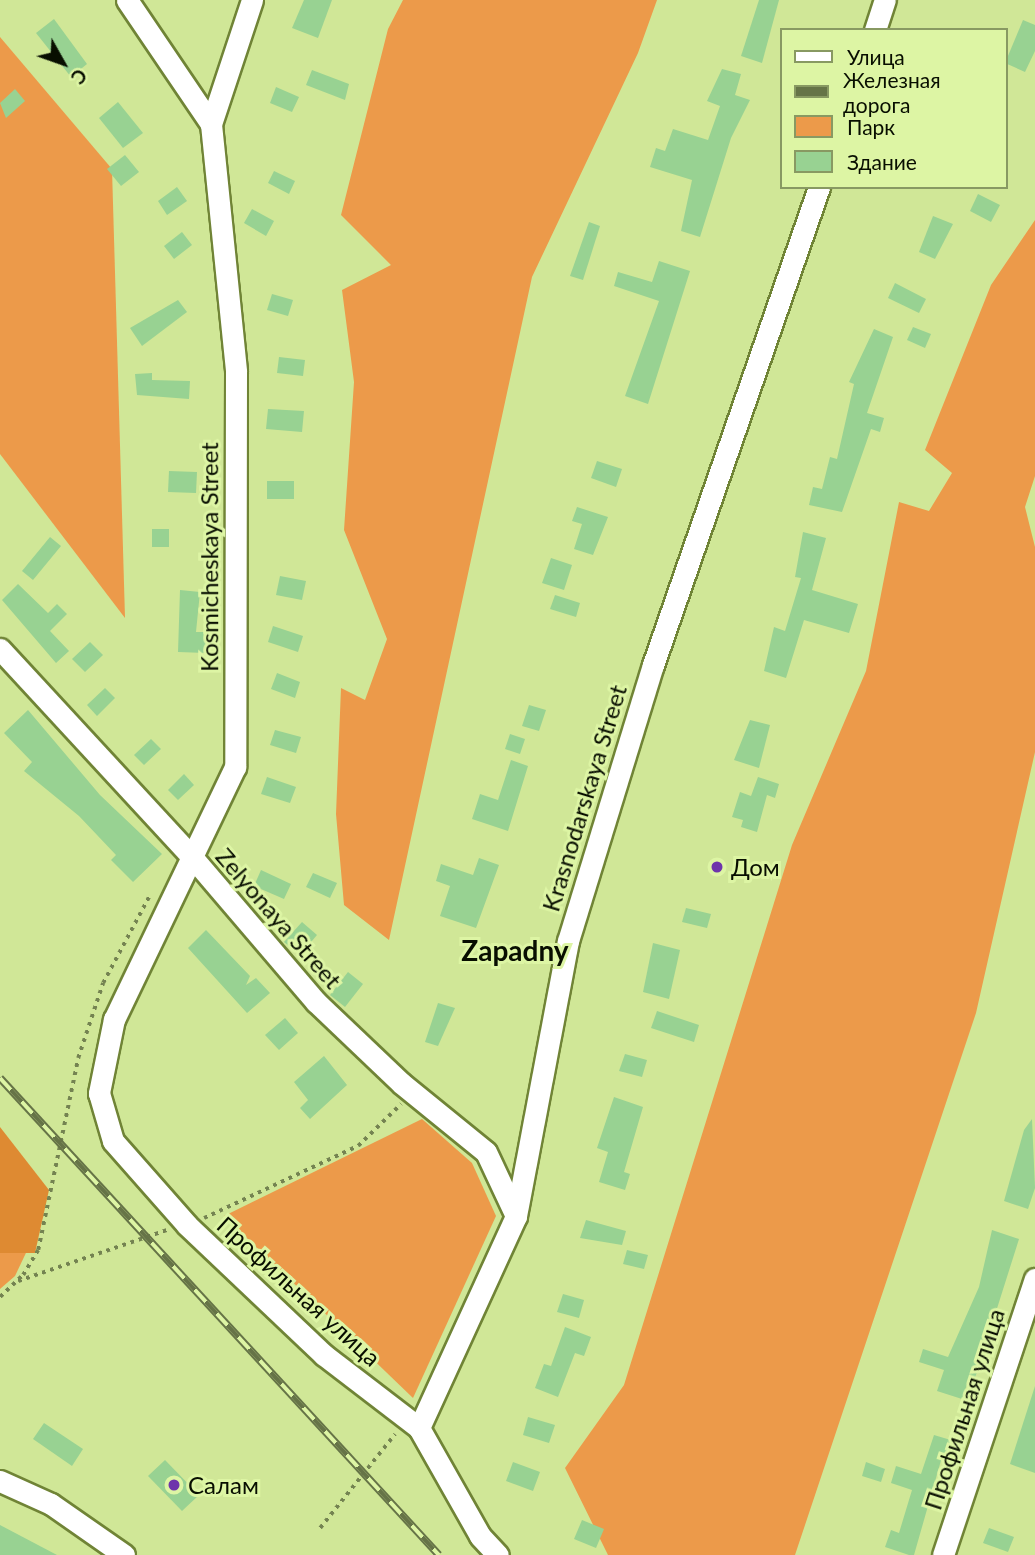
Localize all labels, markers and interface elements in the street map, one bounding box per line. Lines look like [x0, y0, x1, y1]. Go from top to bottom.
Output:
north arrow [28, 28, 98, 98]
legend [780, 28, 1007, 189]
text: Улица [847, 44, 905, 69]
text: С [67, 65, 92, 89]
text: Железная дорога [843, 67, 941, 117]
text: Парк [847, 114, 895, 139]
text: Здание [847, 149, 917, 174]
street label: Kosmicheskaya Street [195, 442, 223, 672]
street label: Krasnodarskaya Street [536, 681, 632, 915]
street label: Zelyonaya Street [210, 842, 348, 994]
place label: Дом [731, 853, 780, 881]
marker: Дом [709, 859, 725, 875]
district label: Zapadny [461, 933, 569, 967]
street label: Профильная улица [211, 1210, 387, 1372]
street label: Профильная улица [918, 1305, 1010, 1513]
place label: Салам [188, 1471, 259, 1499]
marker: Салам [166, 1477, 182, 1493]

